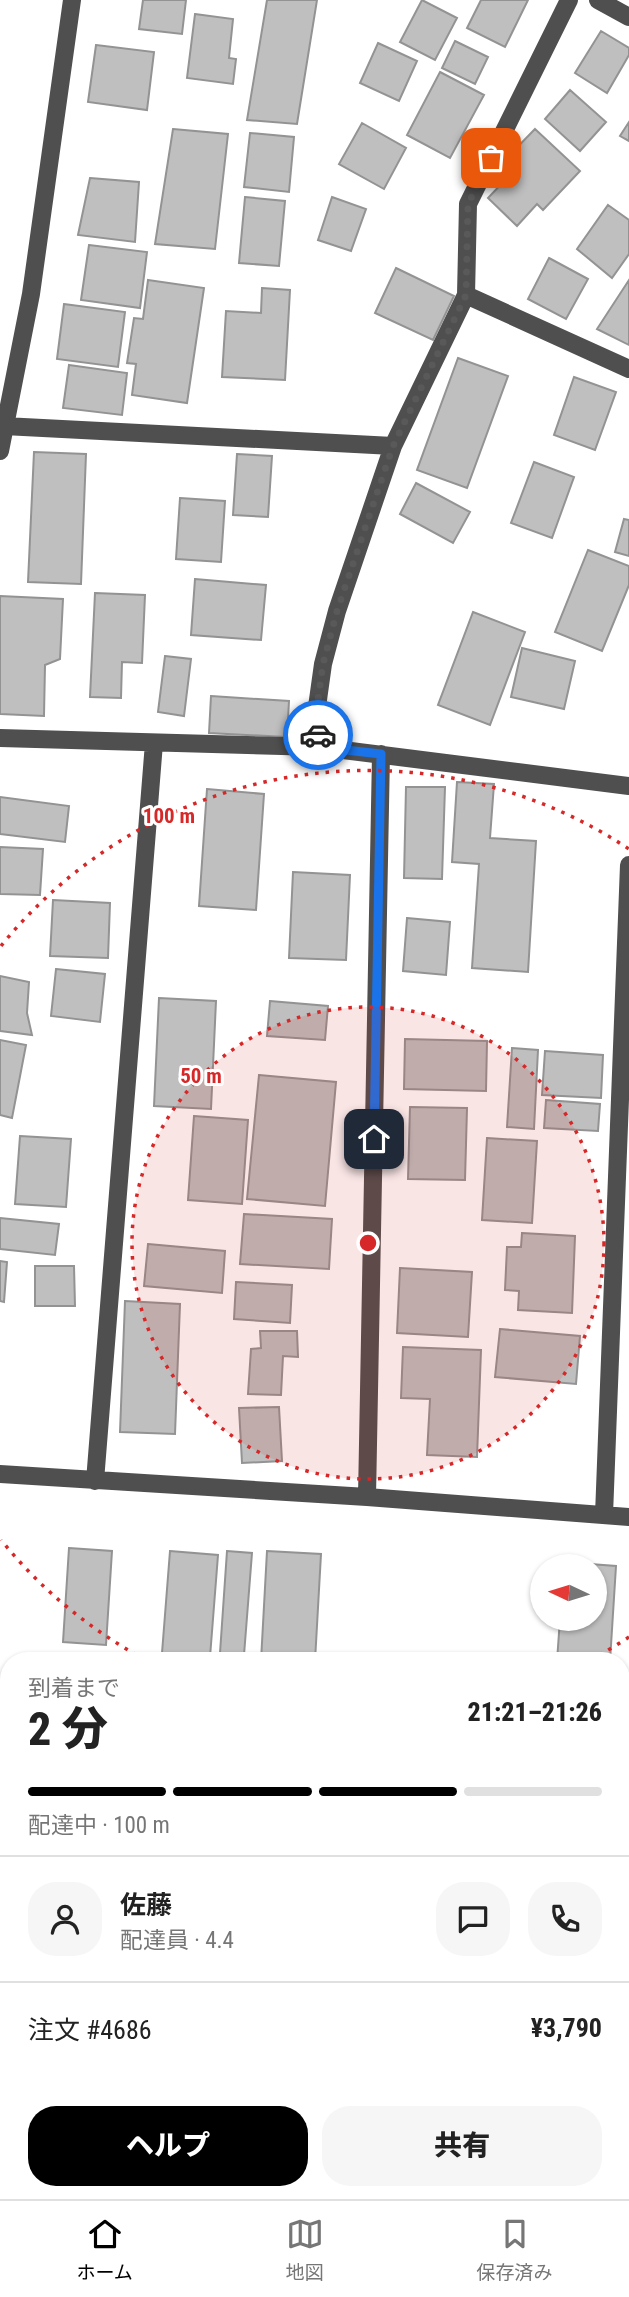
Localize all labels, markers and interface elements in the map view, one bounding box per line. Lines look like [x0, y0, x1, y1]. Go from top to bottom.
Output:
pin [461, 128, 521, 188]
icon: bag [472, 139, 510, 177]
courier [283, 700, 353, 770]
icon: car [299, 716, 337, 754]
text: 100 m [143, 804, 195, 828]
text: 50 m [180, 1064, 222, 1088]
pin [344, 1109, 404, 1169]
icon: home [355, 1120, 393, 1158]
centre of rings [356, 1231, 380, 1255]
north arrow [530, 1554, 607, 1631]
map controls [530, 1554, 607, 1631]
text: 到着まで [28, 1675, 120, 1702]
text: 21:21–21:26 [468, 1697, 602, 1727]
text: 2 分 [28, 1702, 108, 1756]
text: 配達中 · 100 m [28, 1812, 170, 1839]
button: person [28, 1882, 102, 1956]
button: chat [436, 1882, 510, 1956]
button: phone [528, 1882, 602, 1956]
text: 佐藤 [120, 1890, 172, 1920]
text: 配達員 · 4.4 [120, 1927, 234, 1954]
text: ¥3,790 [531, 2013, 602, 2043]
text: 注文 #4686 [28, 2015, 152, 2045]
button: ヘルプ [28, 2106, 308, 2186]
button: 共有 [322, 2106, 602, 2186]
tab: ホーム [76, 2215, 133, 2284]
tab: 地図 [286, 2215, 324, 2284]
tab: 保存済み [477, 2215, 553, 2284]

